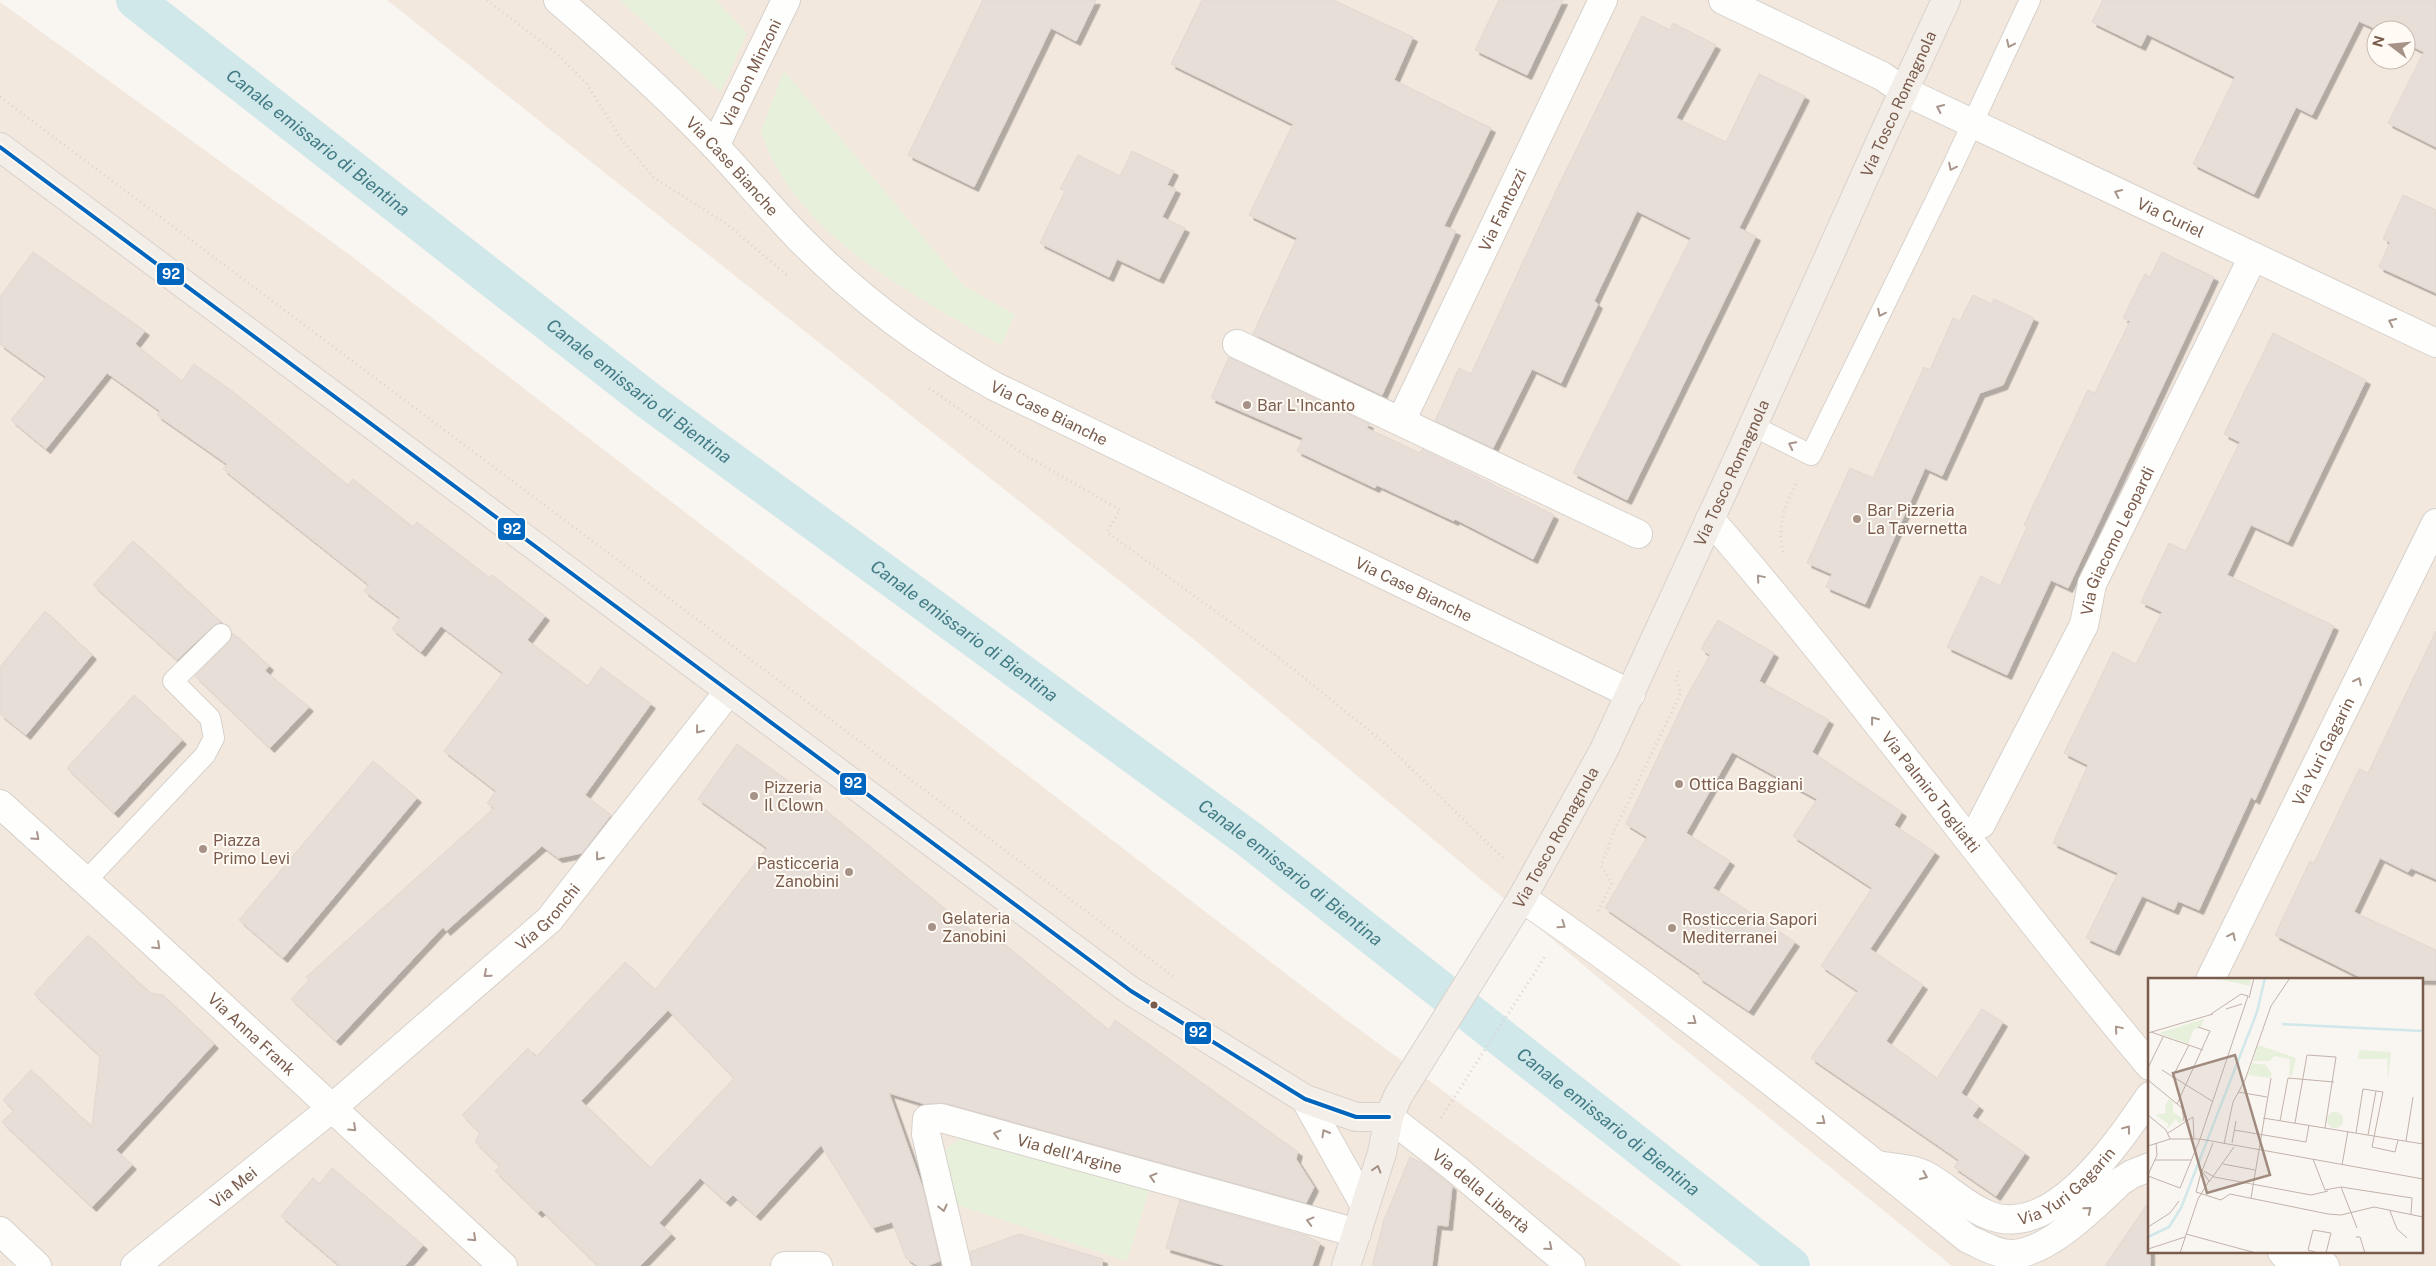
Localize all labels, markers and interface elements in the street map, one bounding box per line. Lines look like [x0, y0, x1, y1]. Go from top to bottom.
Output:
street label: Via Don Minzoni [716, 16, 785, 131]
north arrow [2366, 20, 2416, 70]
street label: Via Tosco Romagnola [1857, 28, 1940, 180]
text: N [2369, 34, 2388, 49]
one-way arrow [2005, 39, 2016, 48]
water label: Canale emissario di Bientina [222, 64, 414, 220]
one-way arrow [1936, 103, 1945, 114]
street label: Via Case Bianche [682, 113, 782, 220]
one-way arrow [1948, 162, 1958, 171]
street label: Via Fantozzi [1475, 166, 1530, 254]
one-way arrow [2114, 189, 2123, 199]
street label: Via Curiel [2134, 194, 2207, 242]
line badge: 92 [156, 262, 185, 286]
text: 92 [162, 266, 180, 282]
one-way arrow [1877, 308, 1887, 317]
water label: Canale emissario di Bientina [542, 314, 736, 468]
one-way arrow [2388, 318, 2397, 328]
street label: Via Case Bianche [987, 377, 1111, 450]
place label: Bar L'Incanto [1257, 396, 1355, 415]
street label: Via Tosco Romagnola [1690, 397, 1773, 549]
marker: Bar L'Incanto [1241, 399, 1253, 411]
one-way arrow [1788, 441, 1797, 452]
street label: Via Giacomo Leopardi [2077, 463, 2158, 617]
place label: Bar Pizzeria La Tavernetta [1867, 501, 1967, 538]
marker: Bar Pizzeria La Tavernetta [1851, 513, 1863, 525]
line badge: 92 [497, 517, 526, 541]
text: 92 [503, 521, 521, 537]
street label: Via Case Bianche [1352, 553, 1475, 626]
water label: Canale emissario di Bientina [867, 555, 1062, 706]
one-way arrow [1757, 574, 1766, 583]
one-way arrow [2352, 677, 2362, 686]
street label: Via Yuri Gagarin [2289, 694, 2358, 809]
one-way arrow [1871, 717, 1879, 726]
one-way arrow [697, 724, 705, 733]
street label: Via Palmiro Togliatti [1877, 728, 1984, 856]
street label: Via Tosco Romagnola [1509, 764, 1603, 912]
line badge: 92 [839, 772, 867, 796]
text: 92 [844, 775, 862, 791]
place label: Ottica Baggiani [1689, 775, 1803, 794]
place label: Pizzeria Il Clown [764, 778, 823, 815]
marker: Ottica Baggiani [1673, 778, 1685, 790]
marker: Pizzeria Il Clown [748, 790, 760, 802]
water label: Canale emissario di Bientina [1194, 795, 1387, 950]
one-way arrow [31, 831, 40, 840]
place label: Piazza Primo Levi [213, 831, 290, 868]
marker: Piazza Primo Levi [197, 843, 209, 855]
one-way arrow [596, 851, 604, 860]
place label: Pasticceria Zanobini [757, 854, 839, 891]
marker: Pasticceria Zanobini [843, 866, 855, 878]
street label: Via Gronchi [512, 880, 584, 955]
place label: Gelateria Zanobini [942, 909, 1010, 946]
place label: Rosticceria Sapori Mediterranei [1682, 910, 1817, 947]
one-way arrow [1557, 919, 1566, 929]
marker: Gelateria Zanobini [926, 921, 938, 933]
marker: Rosticceria Sapori Mediterranei [1666, 922, 1678, 934]
one-way arrow [2226, 932, 2236, 941]
one-way arrow [151, 940, 160, 949]
one-way arrow [484, 969, 493, 977]
inset map [2148, 978, 2424, 1254]
street label: Via Anna Frank [204, 989, 299, 1079]
unlabelled marker [1149, 1000, 1159, 1010]
one-way arrow [1687, 1016, 1696, 1024]
line badge: 92 [1184, 1021, 1212, 1045]
text: 92 [1189, 1024, 1207, 1040]
one-way arrow [2116, 1026, 2124, 1035]
water label: Canale emissario di Bientina [1513, 1043, 1704, 1200]
one-way arrow [1816, 1115, 1825, 1123]
one-way arrow [347, 1122, 356, 1131]
one-way arrow [2121, 1126, 2129, 1135]
one-way arrow [993, 1129, 1001, 1139]
one-way arrow [1321, 1129, 1331, 1138]
street label: Via dell'Argine [1015, 1130, 1124, 1178]
street label: Via Yuri Gagarin [2016, 1144, 2119, 1229]
street label: Via della Libertà [1428, 1145, 1533, 1237]
street label: Via Mei [206, 1163, 261, 1212]
one-way arrow [1371, 1166, 1381, 1174]
one-way arrow [1919, 1169, 1928, 1180]
one-way arrow [1150, 1173, 1158, 1183]
one-way arrow [937, 1203, 948, 1212]
one-way arrow [2082, 1207, 2091, 1215]
one-way arrow [1306, 1216, 1314, 1226]
one-way arrow [467, 1232, 476, 1241]
one-way arrow [1543, 1242, 1552, 1251]

